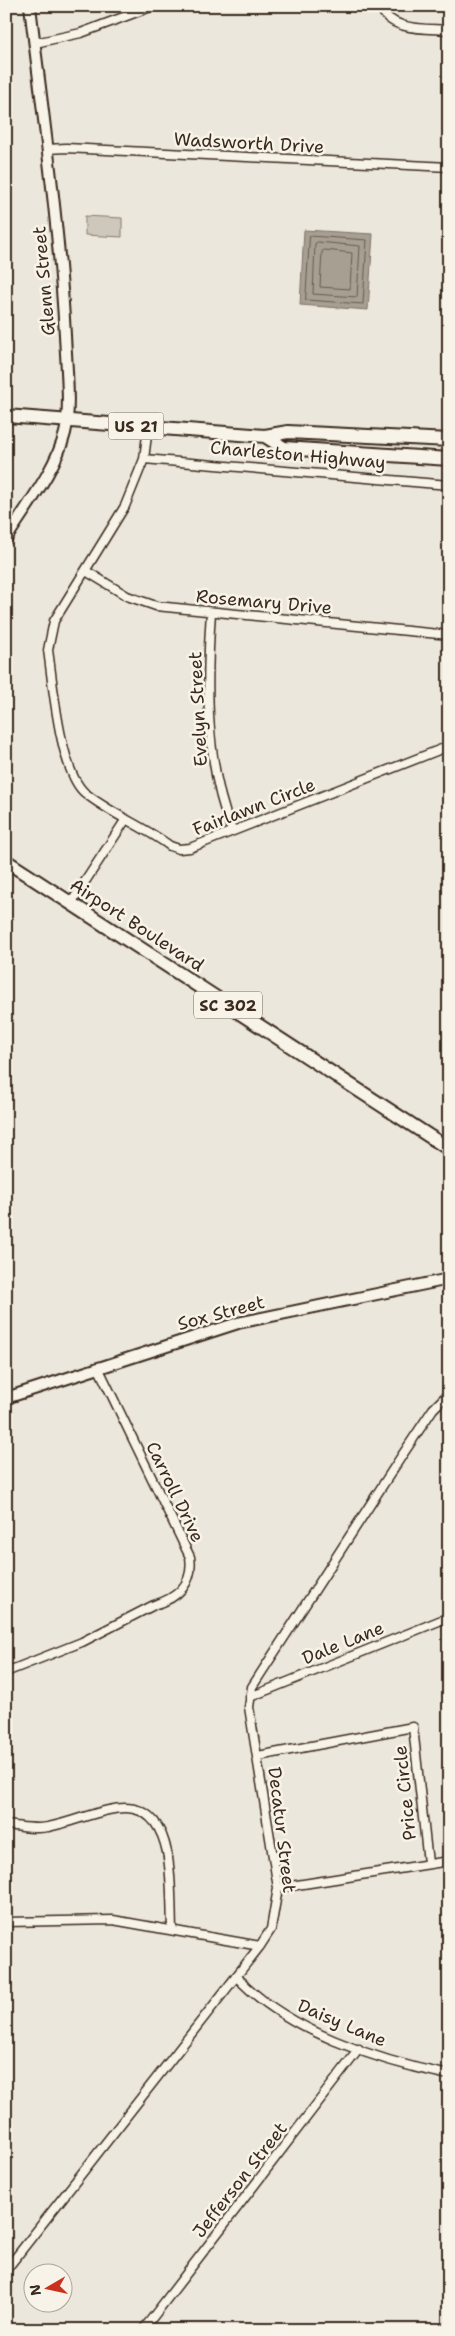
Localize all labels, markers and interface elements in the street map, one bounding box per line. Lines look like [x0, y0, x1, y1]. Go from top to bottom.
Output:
street label: Wadsworth Drive [173, 127, 325, 159]
street label: Glenn Street [27, 225, 61, 337]
road number: US 21 [108, 412, 164, 440]
street label: Charleston Highway [209, 435, 387, 475]
street label: Rosemary Drive [195, 584, 333, 620]
street label: Evelyn Street [183, 651, 213, 767]
street label: Fairlawn Circle [189, 773, 319, 841]
street label: Airport Boulevard [65, 873, 209, 977]
road number: SC 302 [194, 992, 262, 1018]
street label: Sox Street [175, 1290, 267, 1336]
street label: Carroll Drive [140, 1438, 210, 1546]
street label: Dale Lane [299, 1616, 387, 1670]
street label: Price Circle [388, 1744, 422, 1842]
street label: Decatur Street [262, 1766, 302, 1894]
street label: Daisy Lane [294, 1994, 390, 2052]
street label: Jefferson Street [187, 2117, 293, 2243]
north arrow [22, 2264, 72, 2314]
text: N [25, 2283, 45, 2297]

